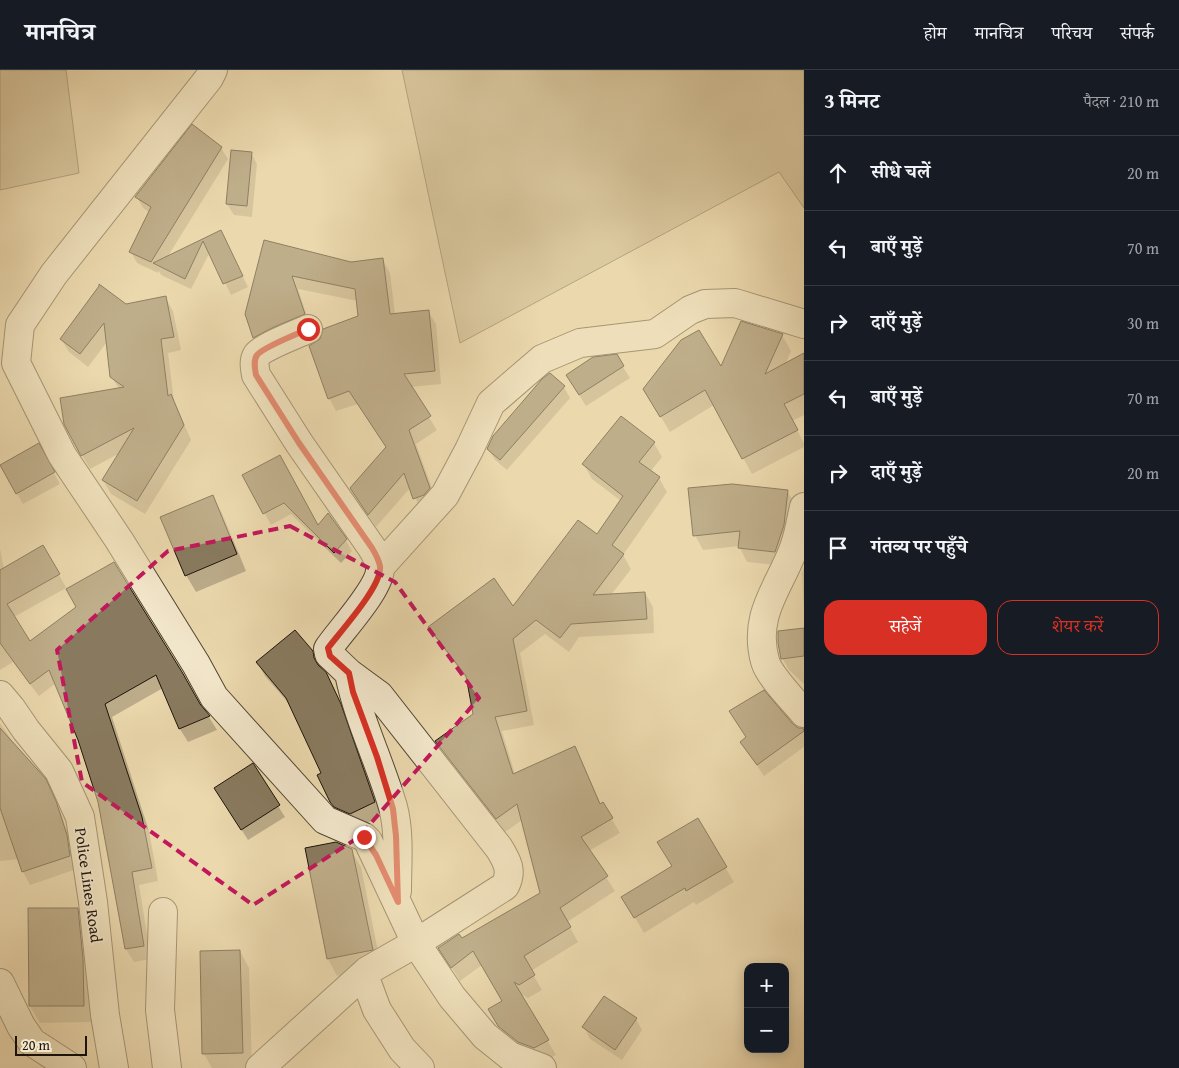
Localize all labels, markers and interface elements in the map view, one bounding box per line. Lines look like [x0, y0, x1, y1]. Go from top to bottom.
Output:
text: मानचित्र [25, 14, 95, 49]
text: होम [924, 19, 947, 46]
text: मानचित्र [975, 19, 1023, 46]
text: परिचय [1051, 19, 1092, 46]
text: संपर्क [1120, 19, 1154, 46]
text: 3 मिनट [824, 85, 879, 116]
text: पैदल · 210 m [1083, 89, 1159, 113]
text: सीधे चलें [871, 157, 930, 185]
icon: ahead [824, 159, 852, 187]
text: 20 m [1127, 161, 1159, 185]
text: बाएँ मुड़ें [871, 232, 922, 260]
icon: left [824, 234, 852, 262]
text: 70 m [1127, 236, 1159, 260]
text: दाएँ मुड़ें [871, 307, 922, 335]
icon: right [824, 309, 852, 337]
text: 30 m [1127, 311, 1159, 335]
route start [297, 318, 320, 341]
text: बाएँ मुड़ें [871, 382, 922, 410]
icon: left [824, 384, 852, 412]
text: 70 m [1127, 386, 1159, 410]
text: दाएँ मुड़ें [871, 457, 922, 485]
icon: right [824, 459, 852, 487]
text: 20 m [1127, 461, 1159, 485]
text: गंतव्य पर पहुँचे [871, 532, 967, 560]
icon: arrive [824, 534, 852, 562]
button: सहेजें [824, 600, 987, 655]
button: शेयर करें [997, 600, 1159, 655]
street label: Police Lines Road [69, 826, 109, 945]
route end [353, 826, 376, 849]
map controls [744, 963, 789, 1053]
button: + [744, 963, 789, 1008]
button: − [744, 1008, 789, 1053]
scale bar [15, 1033, 88, 1056]
text: 20 m [22, 1035, 50, 1055]

